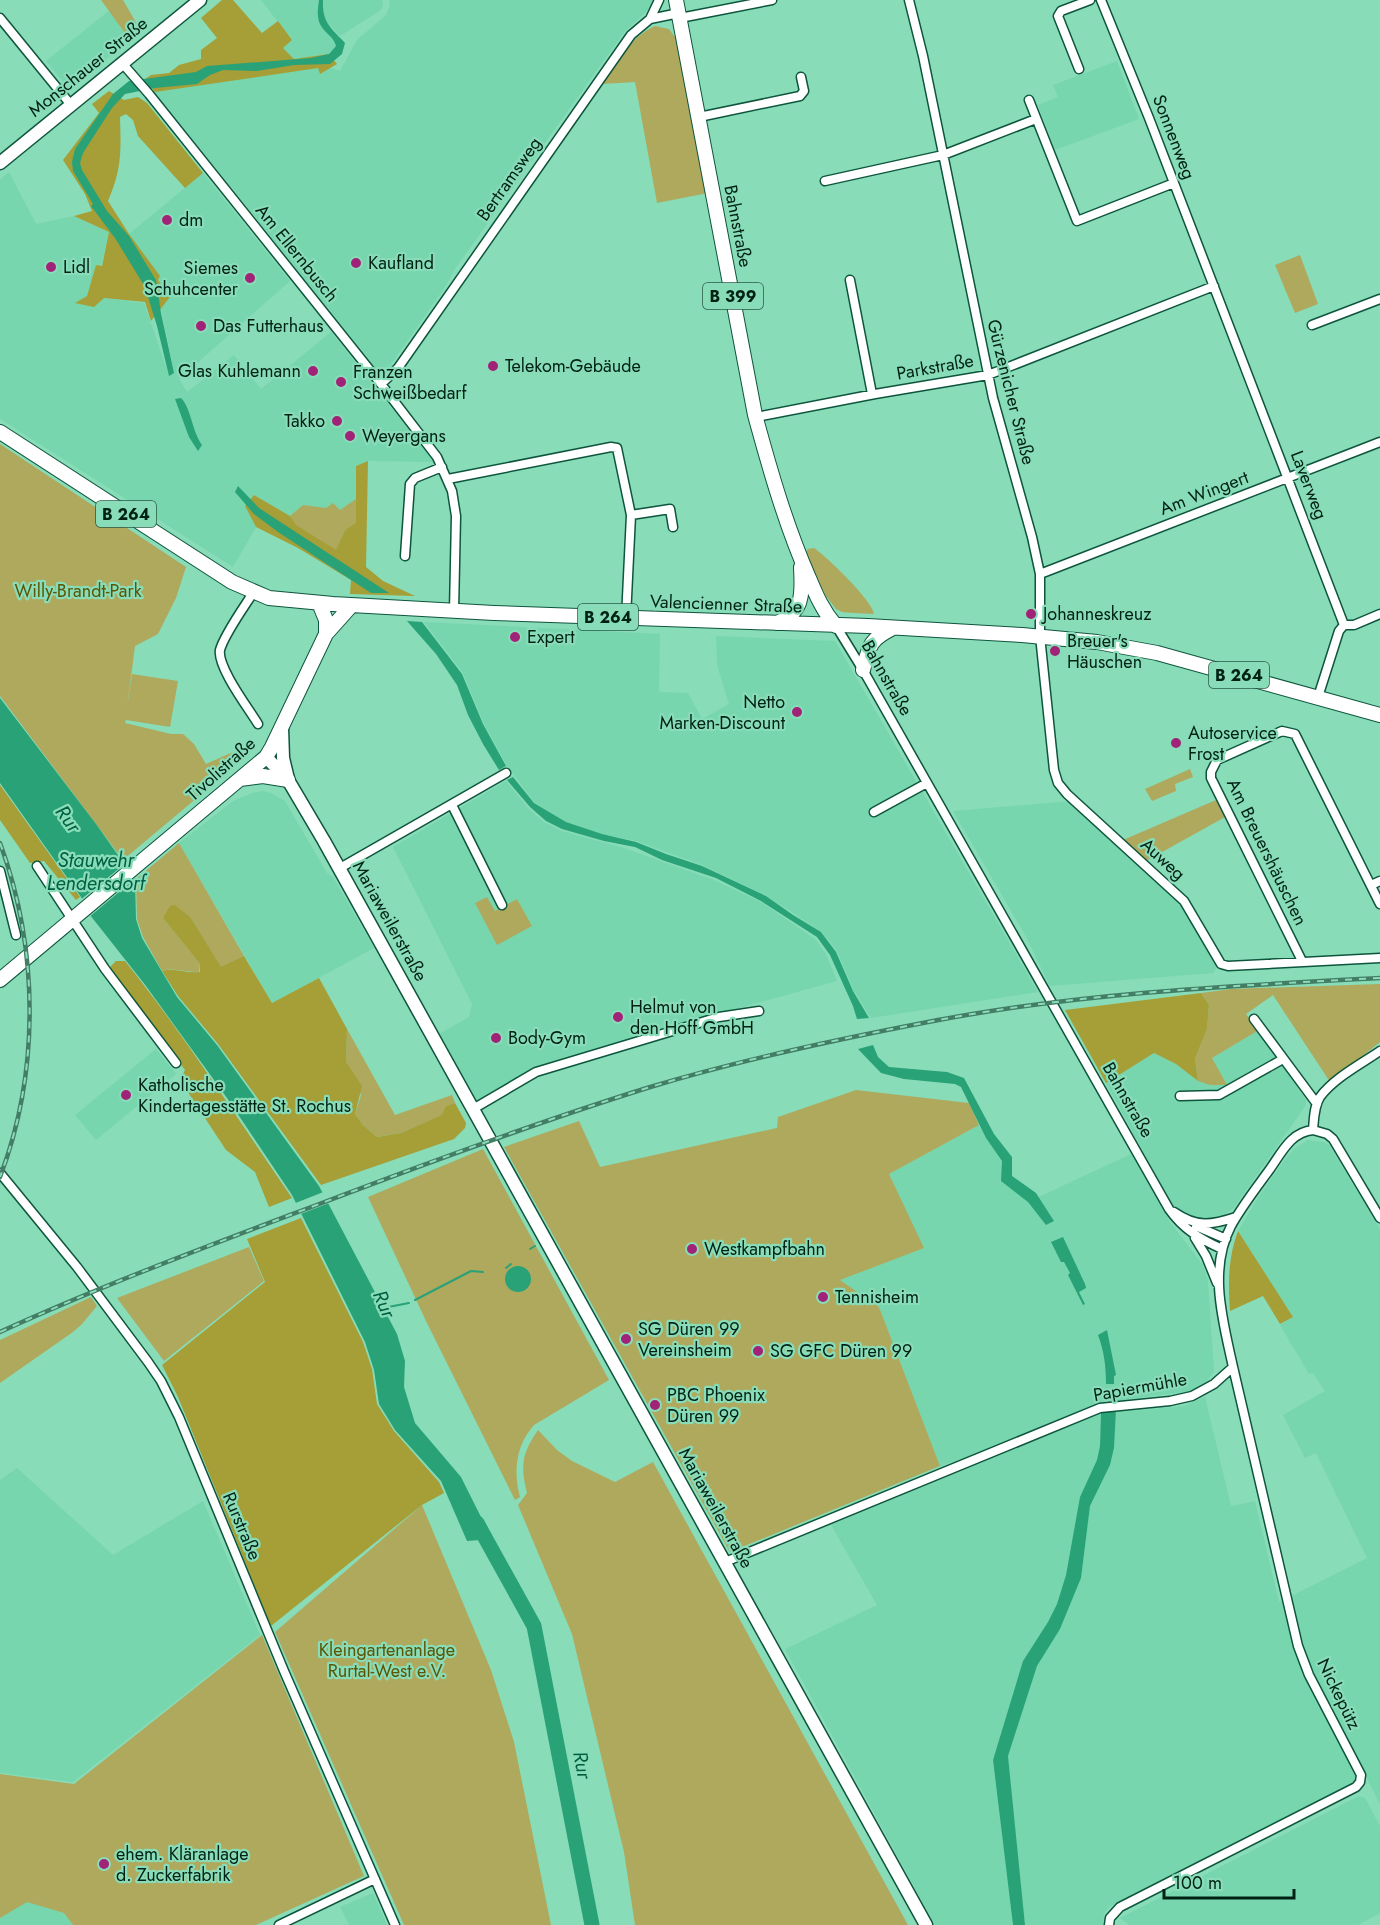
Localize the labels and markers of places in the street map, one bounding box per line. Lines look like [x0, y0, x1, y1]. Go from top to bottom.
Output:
place label: dm [179, 207, 203, 233]
marker: dm [160, 213, 174, 227]
place label: Kaufland [368, 250, 434, 276]
place label: Lidl [63, 254, 90, 280]
place label: Siemes Schuhcenter [144, 255, 239, 302]
marker: Kaufland [349, 256, 363, 270]
marker: Lidl [44, 260, 58, 274]
marker: Siemes Schuhcenter [243, 271, 257, 285]
place label: Das Futterhaus [213, 313, 324, 339]
marker: Das Futterhaus [194, 319, 208, 333]
place label: Telekom-Gebäude [505, 353, 641, 379]
place label: Glas Kuhlemann [178, 358, 301, 384]
place label: Franzen Schweißbedarf [353, 359, 468, 406]
marker: Telekom-Gebäude [486, 359, 500, 373]
marker: Glas Kuhlemann [306, 364, 320, 378]
marker: Franzen Schweißbedarf [334, 375, 348, 389]
place label: Takko [284, 408, 325, 434]
marker: Takko [330, 414, 344, 428]
place label: Weyergans [362, 423, 446, 449]
marker: Weyergans [343, 429, 357, 443]
place label: Johanneskreuz [1041, 601, 1152, 627]
marker: Johanneskreuz [1024, 607, 1038, 621]
place label: Expert [527, 624, 575, 650]
place label: Breuer's Häuschen [1067, 628, 1142, 675]
marker: Expert [508, 630, 522, 644]
marker: Breuer's Häuschen [1048, 644, 1062, 658]
place label: Netto Marken-Discount [660, 689, 786, 736]
marker: Netto Marken-Discount [790, 705, 804, 719]
place label: Autoservice Frost [1188, 720, 1277, 767]
marker: Autoservice Frost [1169, 736, 1183, 750]
place label: Helmut von den Hoff GmbH [630, 994, 754, 1041]
marker: Helmut von den Hoff GmbH [611, 1010, 625, 1024]
place label: Body-Gym [508, 1025, 586, 1051]
marker: Body-Gym [489, 1031, 503, 1045]
place label: Katholische Kindertagesstätte St. Rochus [138, 1072, 351, 1119]
marker: Katholische Kindertagesstätte St. Rochus [119, 1088, 133, 1102]
place label: Westkampfbahn [704, 1236, 825, 1262]
marker: Westkampfbahn [685, 1242, 699, 1256]
place label: Tennisheim [835, 1284, 919, 1310]
marker: Tennisheim [816, 1290, 830, 1304]
place label: SG Düren 99 Vereinsheim [638, 1316, 740, 1363]
marker: SG Düren 99 Vereinsheim [619, 1332, 633, 1346]
place label: SG GFC Düren 99 [770, 1338, 912, 1364]
marker: SG GFC Düren 99 [751, 1344, 765, 1358]
place label: PBC Phoenix Düren 99 [667, 1382, 765, 1429]
marker: PBC Phoenix Düren 99 [648, 1398, 662, 1412]
place label: ehem. Kläranlage d. Zuckerfabrik [116, 1841, 248, 1888]
marker: ehem. Kläranlage d. Zuckerfabrik [97, 1857, 111, 1871]

